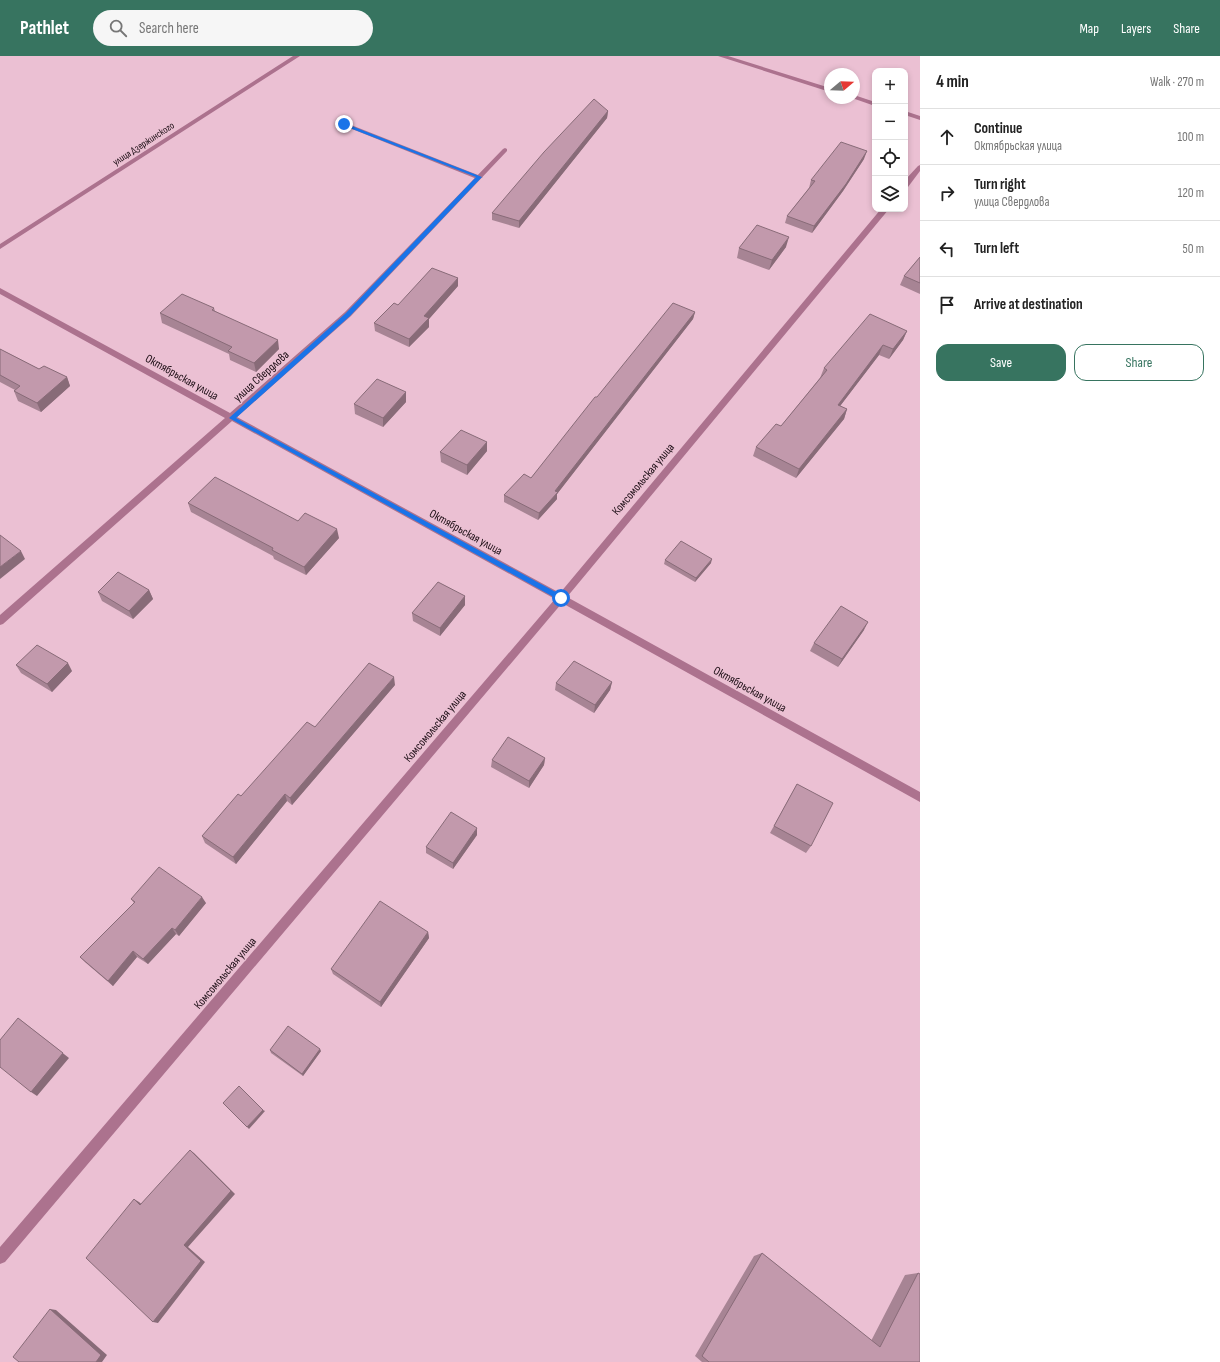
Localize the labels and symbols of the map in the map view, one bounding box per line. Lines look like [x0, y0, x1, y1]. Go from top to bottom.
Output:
north arrow [824, 68, 860, 104]
route end [335, 115, 353, 133]
street label: улица Дзержинского [110, 119, 177, 168]
street label: улица Свердлова [230, 347, 293, 405]
street label: Октябрьская улица [143, 351, 221, 404]
street label: Комсомольская улица [609, 440, 678, 518]
street label: Октябрьская улица [427, 506, 505, 559]
route start [552, 589, 570, 607]
street label: Октябрьская улица [711, 663, 789, 716]
street label: Комсомольская улица [401, 687, 470, 765]
street label: Комсомольская улица [191, 934, 260, 1012]

